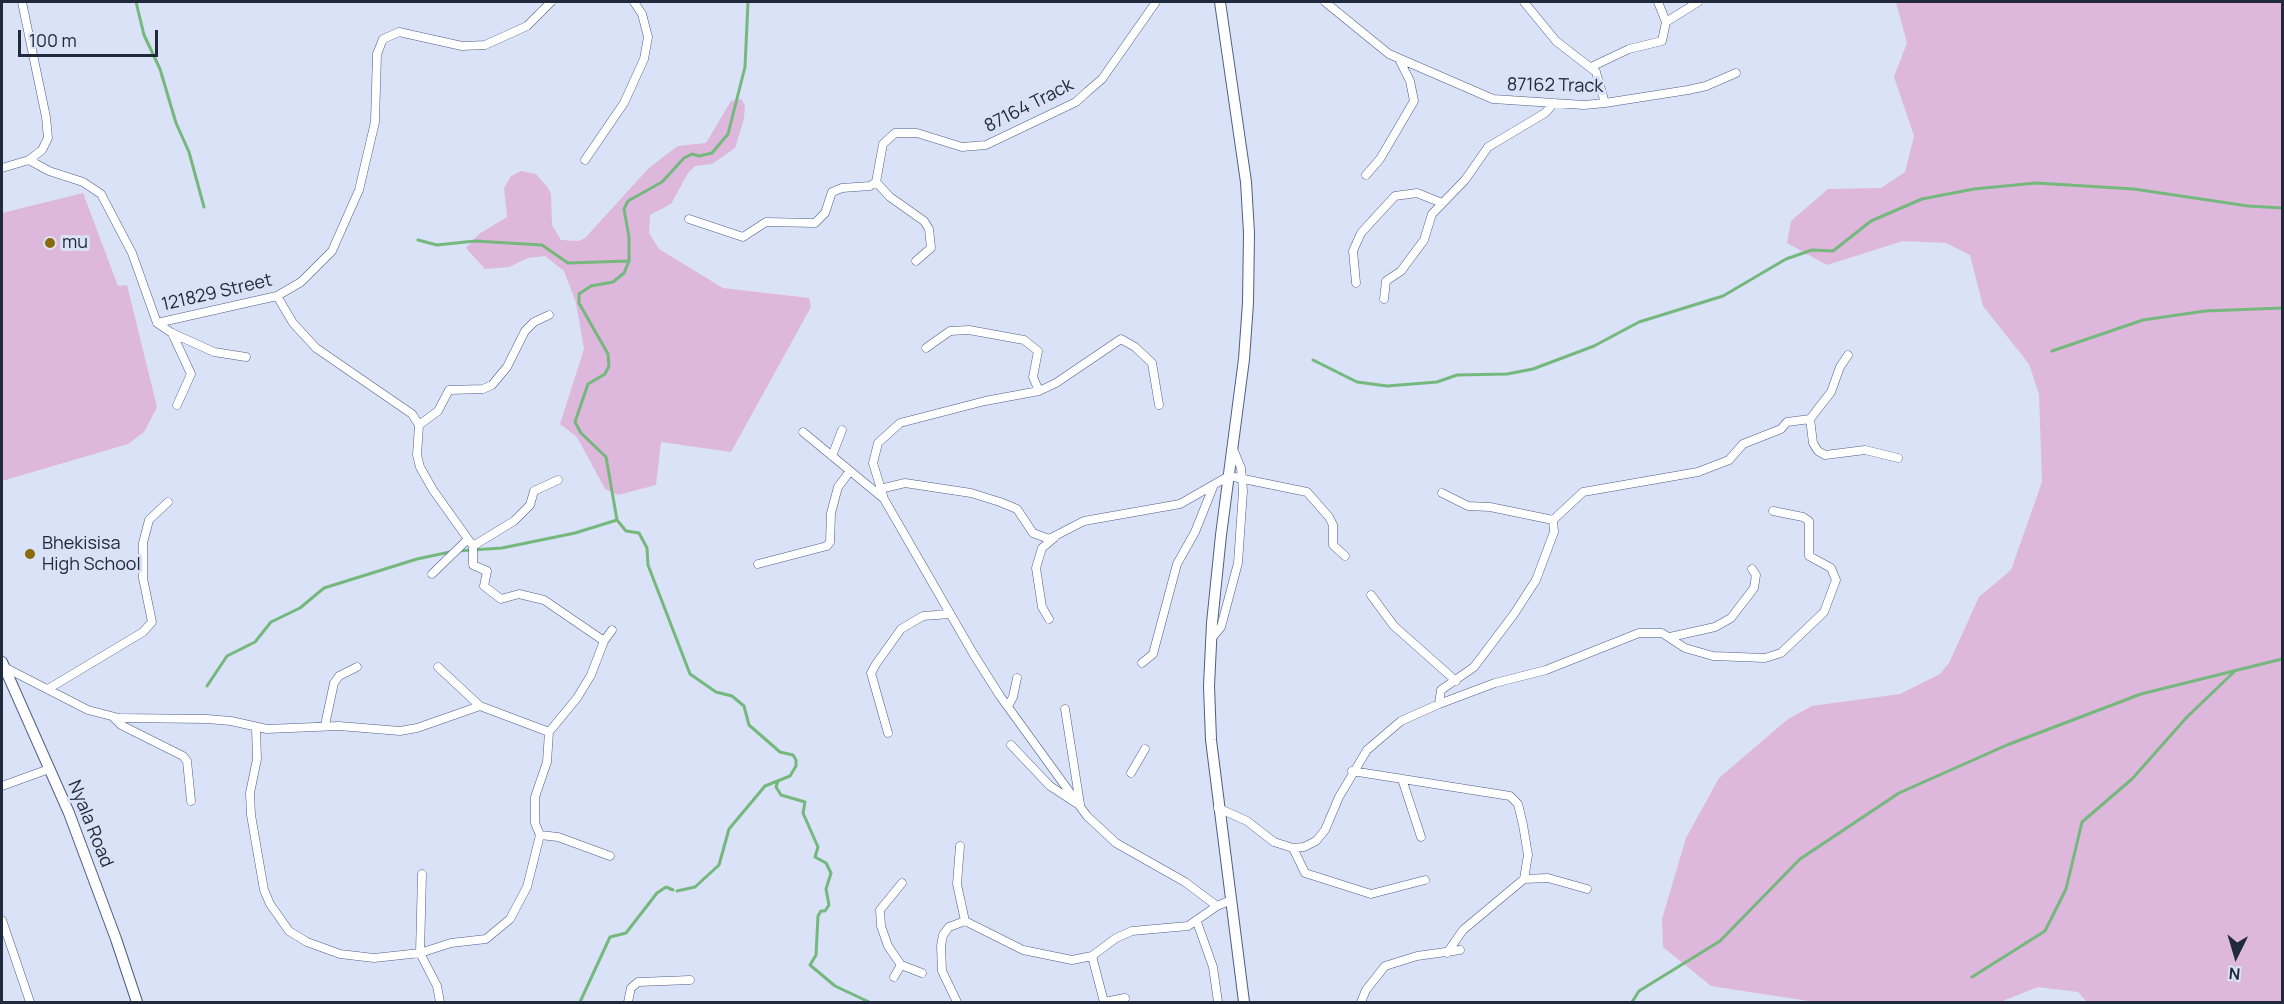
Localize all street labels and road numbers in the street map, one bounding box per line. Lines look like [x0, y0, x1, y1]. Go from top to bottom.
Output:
street label: 87164 Track [981, 74, 1077, 138]
street label: 87162 Track [1507, 74, 1603, 98]
street label: 121829 Street [160, 270, 274, 316]
street label: Nyala Road [63, 777, 117, 871]

